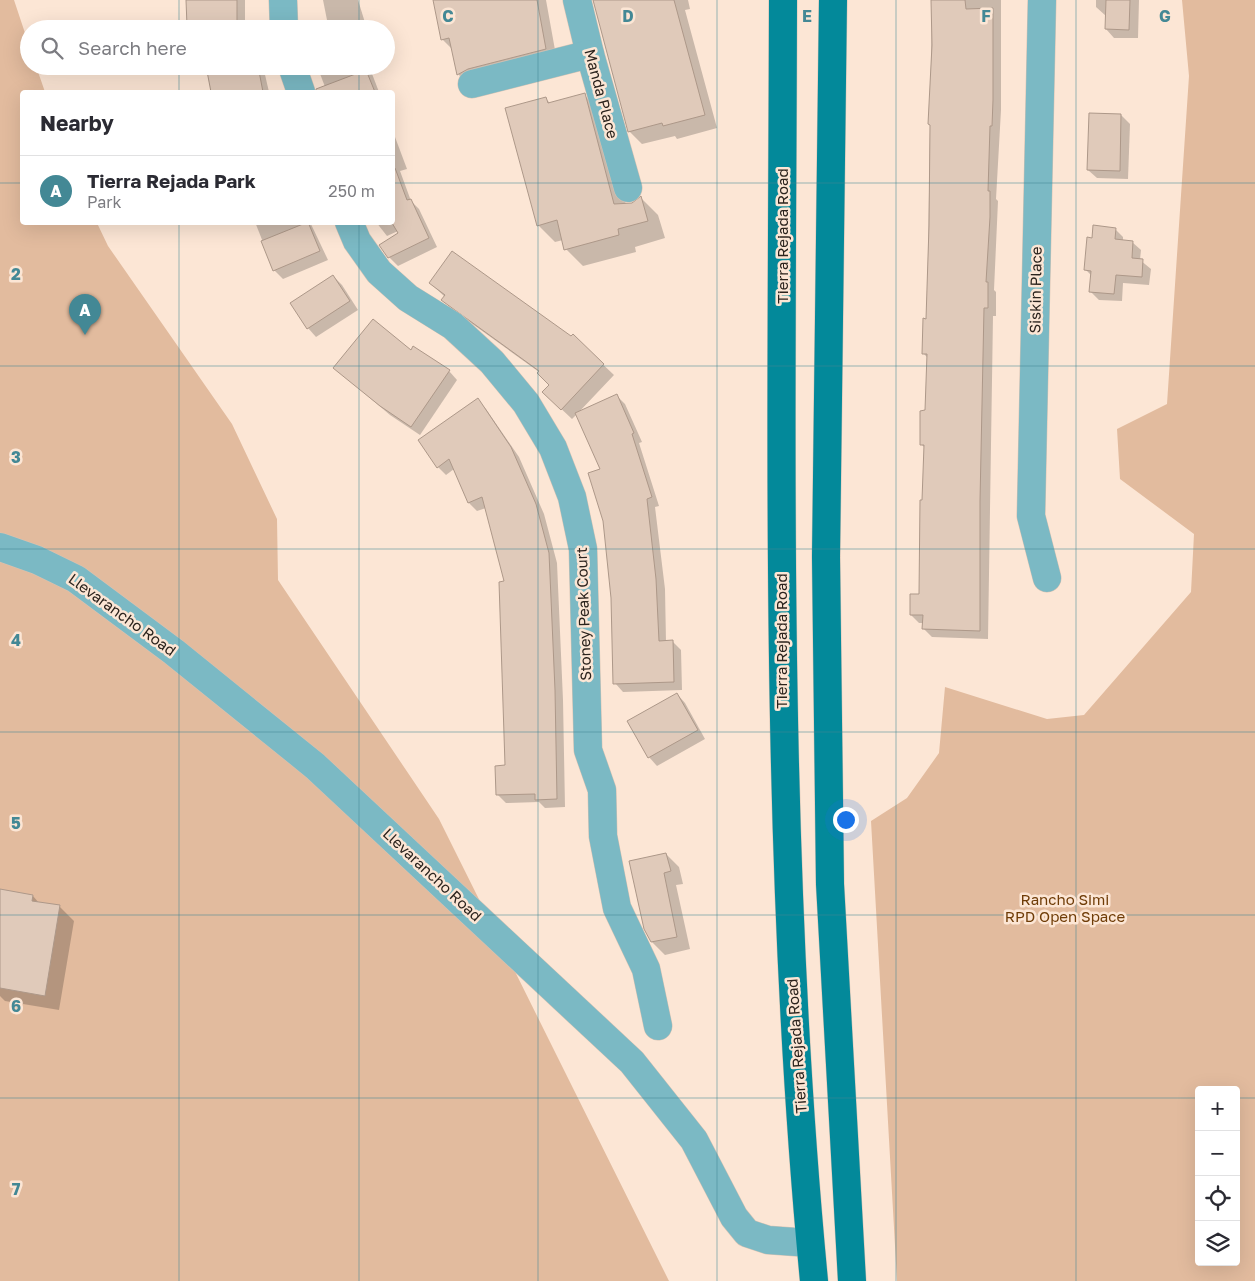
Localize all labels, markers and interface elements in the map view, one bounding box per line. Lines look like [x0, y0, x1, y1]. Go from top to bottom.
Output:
text: C [442, 6, 454, 26]
text: D [622, 6, 634, 26]
text: E [802, 6, 812, 26]
text: F [981, 6, 991, 26]
text: G [1159, 6, 1171, 26]
search box [20, 20, 395, 75]
icon: search [38, 34, 66, 62]
text: Search here [78, 36, 187, 59]
street label: Manda Place [581, 47, 623, 141]
text: Nearby [40, 110, 114, 136]
street label: Tierra Rejada Road [773, 168, 791, 304]
text: Tierra Rejada Park [87, 169, 256, 192]
text: A [50, 181, 62, 201]
text: 250 m [328, 181, 375, 201]
text: Park [87, 192, 122, 212]
street label: Siskin Place [1025, 246, 1045, 334]
text: 2 [11, 264, 21, 284]
pin: A [69, 294, 101, 335]
text: 3 [11, 447, 21, 467]
street label: Stoney Peak Court [572, 547, 594, 681]
street label: Llevarancho Road [65, 569, 180, 659]
street label: Tierra Rejada Road [772, 573, 790, 709]
text: 4 [11, 630, 21, 650]
your location [833, 807, 859, 833]
text: 5 [11, 813, 21, 833]
street label: Llevarancho Road [380, 824, 486, 925]
park label: Rancho Simi RPD Open Space [1005, 890, 1126, 925]
street label: Tierra Rejada Road [782, 978, 810, 1114]
text: 6 [11, 996, 21, 1016]
map controls [1195, 1086, 1240, 1266]
button: + [1195, 1086, 1240, 1131]
button: − [1195, 1131, 1240, 1176]
button: locate [1195, 1176, 1240, 1221]
text: 7 [12, 1179, 21, 1199]
button: layers [1195, 1221, 1240, 1266]

